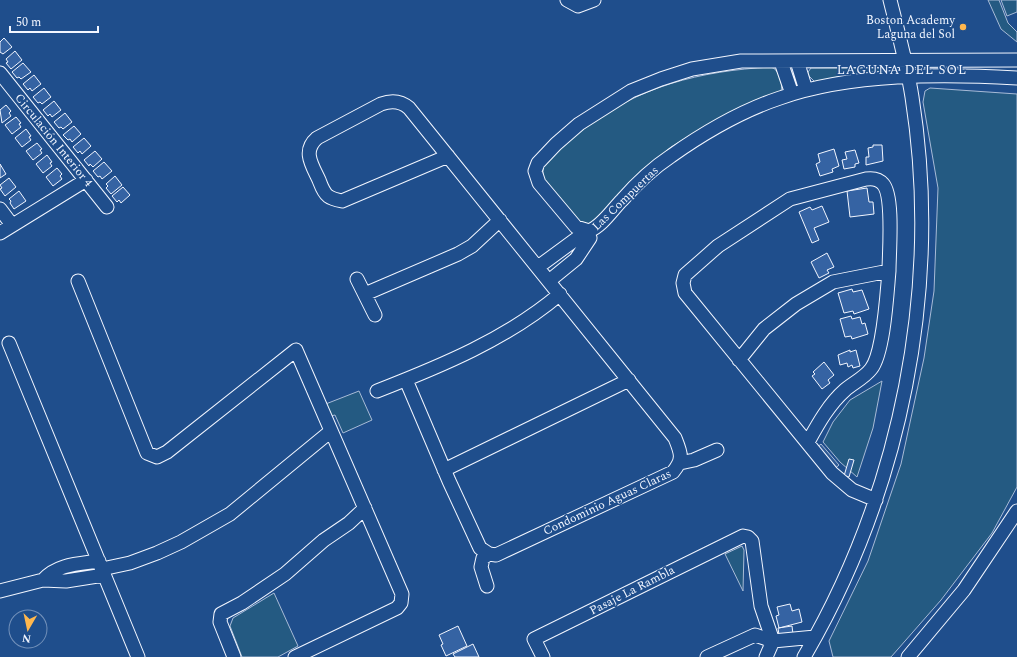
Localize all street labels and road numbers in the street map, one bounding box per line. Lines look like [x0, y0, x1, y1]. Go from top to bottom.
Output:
street label: Circulación Interior 4 [10, 89, 97, 191]
street label: Las Compuertas [588, 161, 663, 235]
street label: Condominio Aguas Claras [540, 464, 675, 541]
street label: Pasaje La Rambla [586, 561, 678, 620]

